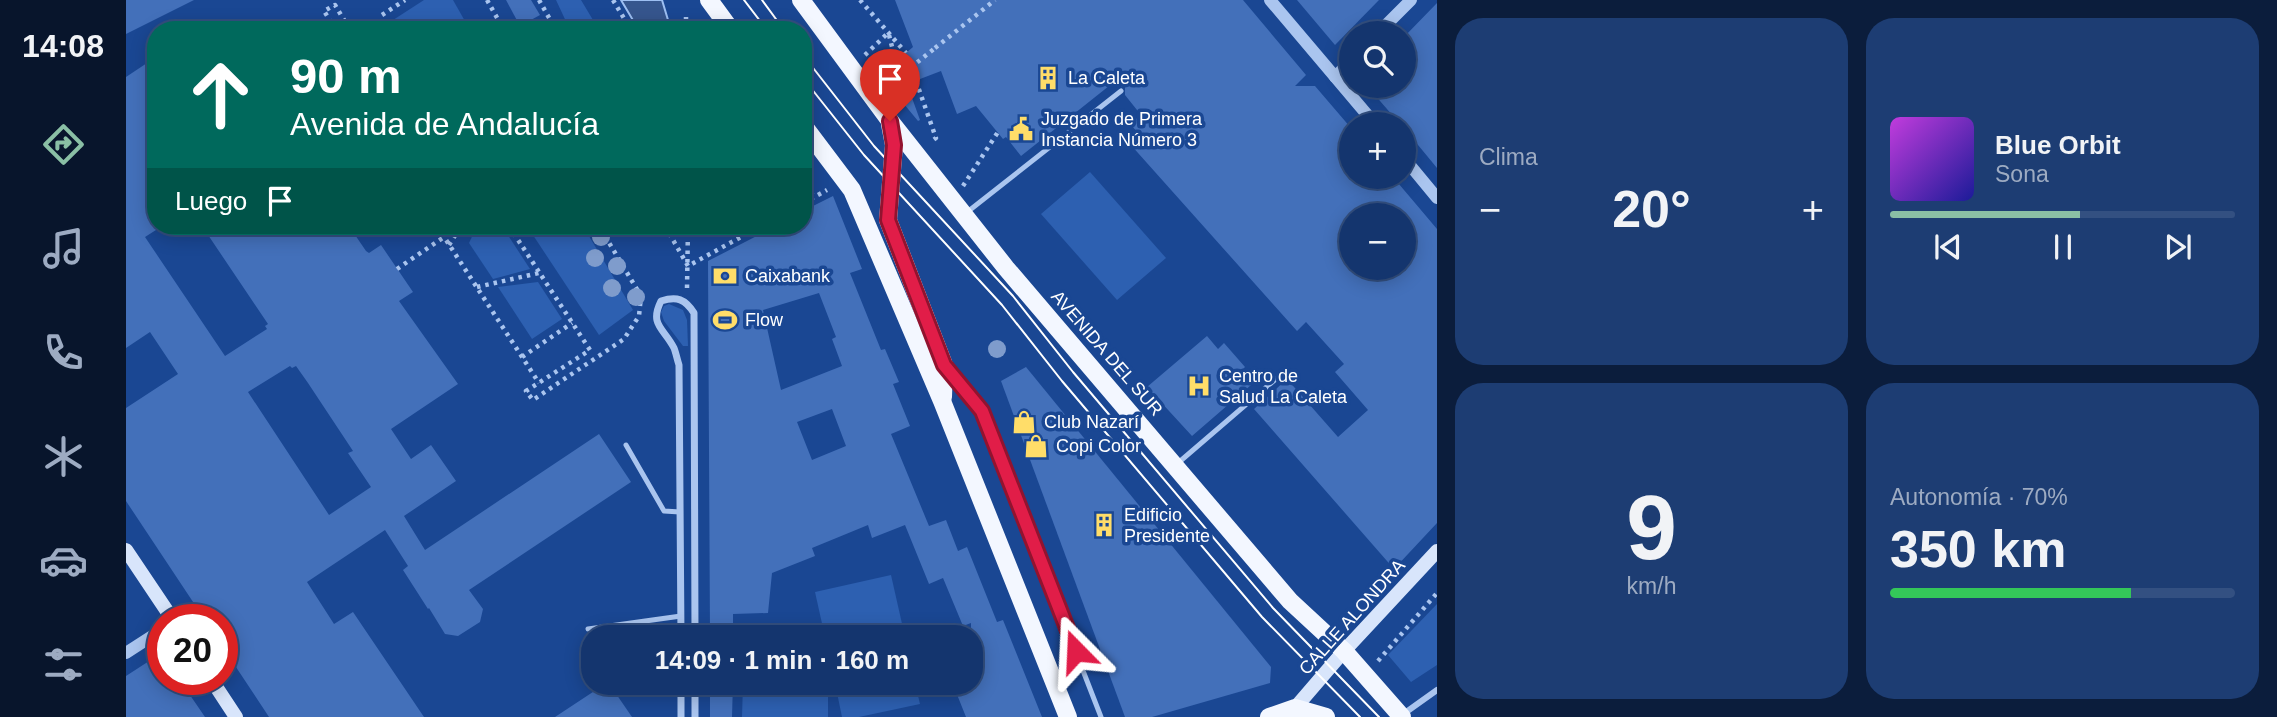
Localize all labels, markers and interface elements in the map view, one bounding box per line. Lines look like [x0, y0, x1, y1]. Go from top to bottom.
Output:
map controls [1339, 21, 1416, 280]
button: search [1339, 21, 1416, 98]
text: 14:08 [22, 28, 104, 64]
icon: ahead [175, 49, 266, 140]
text: 90 m [290, 49, 402, 103]
pin [860, 49, 920, 121]
icon: arrive [871, 60, 909, 98]
building icon: La Caleta [1034, 64, 1062, 92]
place label: La Caleta [1068, 68, 1146, 88]
text: Avenida de Andalucía [290, 106, 599, 142]
place label: Juzgado de Primera Instancia Número 3 [1041, 109, 1203, 150]
button: + [1339, 112, 1416, 189]
public building icon: Juzgado de Primera Instancia Número 3 [1007, 115, 1035, 143]
icon: directions [39, 120, 88, 169]
text: Blue Orbit [1995, 130, 2121, 160]
text: Clima [1479, 144, 1538, 170]
text: Sona [1995, 161, 2049, 187]
text: 20° [1612, 180, 1691, 238]
icon: arrive [261, 182, 299, 220]
text: Luego [175, 186, 247, 216]
text: − [1479, 189, 1501, 231]
text: + [1802, 189, 1824, 231]
button: − [1339, 203, 1416, 280]
icon: music [39, 224, 88, 273]
icon: previous [1929, 228, 1967, 266]
icon: pause [2044, 228, 2082, 266]
icon: next [2159, 228, 2197, 266]
bank icon: Caixabank [711, 262, 739, 290]
place label: Caixabank [745, 266, 831, 286]
street label: AVENIDA DEL SUR [1047, 286, 1167, 420]
sports icon: Flow [711, 306, 739, 334]
place label: Flow [745, 310, 784, 330]
icon: phone [39, 328, 88, 377]
place label: Centro de Salud La Caleta [1219, 366, 1348, 407]
hospital icon: Centro de Salud La Caleta [1185, 372, 1213, 400]
shop icon: Club Nazarí [1010, 408, 1038, 436]
place label: Club Nazarí [1044, 412, 1139, 432]
icon: climate [39, 432, 88, 481]
shop icon: Copi Color [1022, 432, 1050, 460]
place label: Copi Color [1056, 436, 1141, 456]
text: 9 [1626, 477, 1677, 578]
text: Autonomía · 70% [1890, 484, 2068, 510]
place label: Edificio Presidente [1124, 505, 1210, 546]
building icon: Edificio Presidente [1090, 511, 1118, 539]
text: 350 km [1890, 520, 2066, 578]
icon: car [39, 536, 88, 585]
street label: CALLE ALONDRA [1295, 555, 1409, 679]
text: km/h [1627, 573, 1676, 599]
speed limit sign: 20 [147, 604, 238, 695]
position arrow [1039, 614, 1113, 688]
icon: filters [39, 640, 88, 689]
text: 14:09 · 1 min · 160 m [655, 645, 909, 675]

